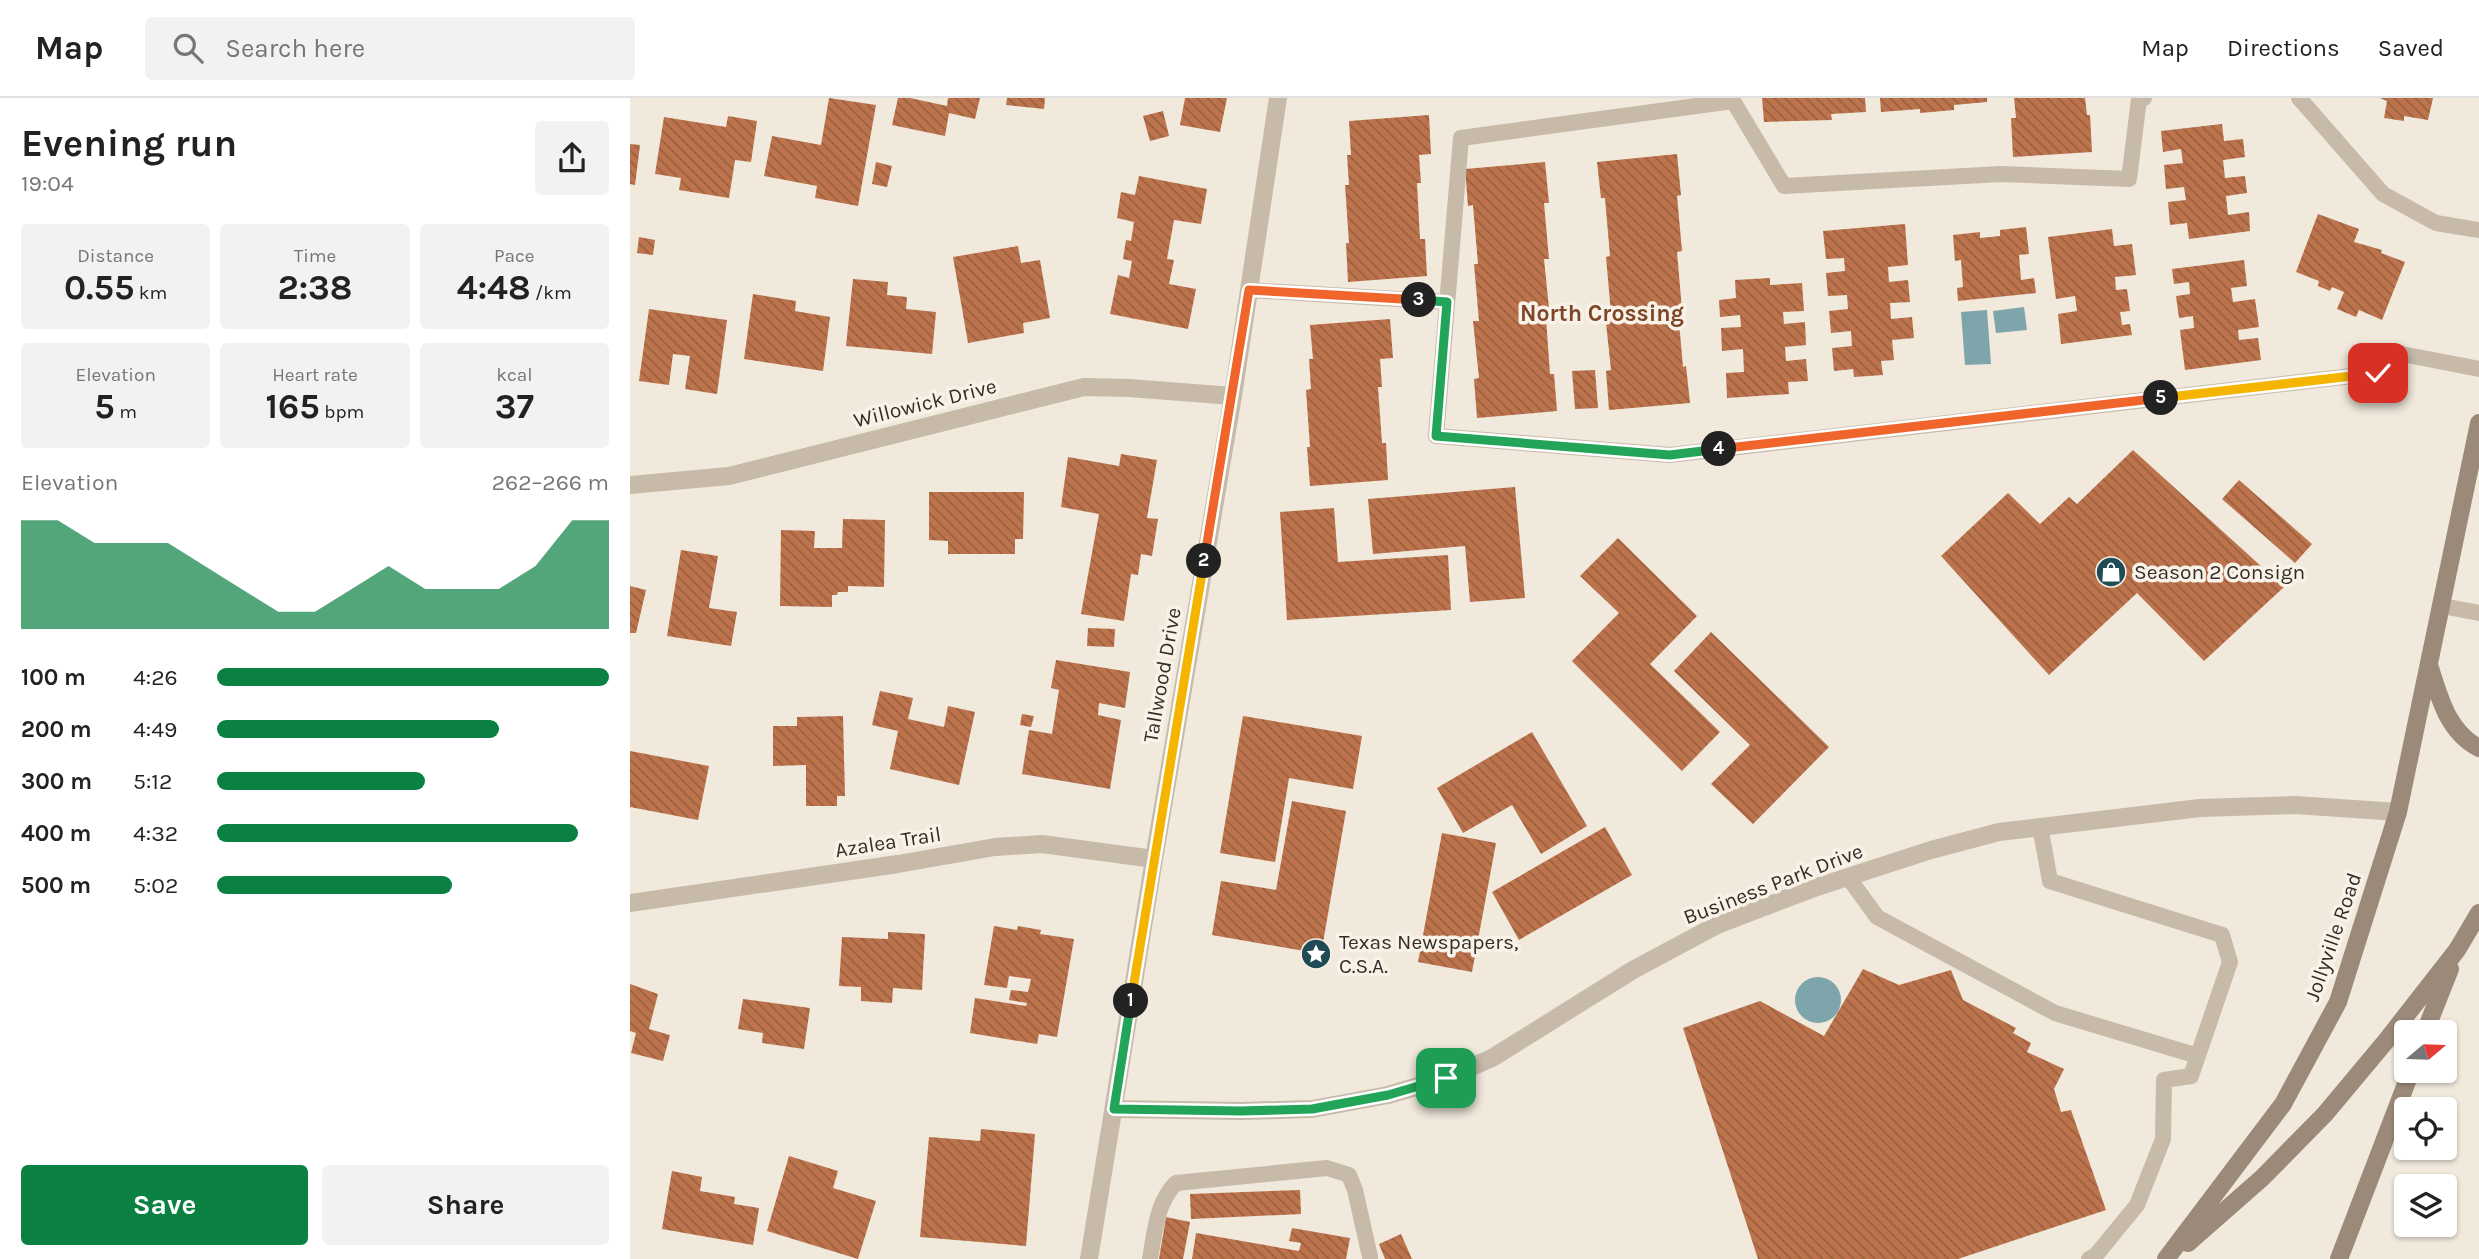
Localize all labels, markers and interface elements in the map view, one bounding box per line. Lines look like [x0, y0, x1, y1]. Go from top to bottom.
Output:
search box [145, 17, 635, 80]
text: Map [35, 29, 103, 67]
icon: search [169, 29, 207, 67]
text: Search here [225, 33, 365, 64]
text: Map [2141, 34, 2189, 62]
text: Directions [2227, 34, 2340, 62]
text: Saved [2378, 34, 2444, 62]
text: Evening run [21, 121, 237, 166]
button: share [535, 121, 609, 195]
text: 19:04 [21, 170, 74, 197]
text: Distance [77, 245, 154, 267]
text: Time [294, 245, 336, 267]
text: Pace [494, 245, 535, 267]
text: 0.55 [64, 267, 134, 308]
text: 2:38 [277, 267, 353, 308]
text: 4:48 [457, 267, 531, 308]
text: km [134, 282, 167, 304]
text: /km [531, 282, 572, 304]
pin: 3 [1402, 282, 1436, 318]
text: 3 [1413, 288, 1424, 310]
district label: North Crossing [1520, 300, 1684, 327]
pin [2348, 343, 2408, 403]
icon: check [2359, 354, 2397, 392]
text: Elevation [75, 364, 156, 386]
text: Heart rate [272, 364, 358, 386]
text: kcal [496, 364, 532, 386]
street label: Willowick Drive [851, 374, 999, 432]
pin: 5 [2144, 380, 2178, 416]
text: 5 [94, 386, 115, 427]
text: 165 [266, 386, 320, 427]
text: 37 [495, 386, 534, 427]
text: 5 [2155, 386, 2166, 408]
text: m [115, 401, 137, 423]
text: bpm [320, 401, 364, 423]
pin: 4 [1702, 432, 1736, 466]
text: 4 [1713, 437, 1724, 459]
text: Elevation [21, 469, 118, 496]
text: 262–266 m [492, 469, 609, 496]
pin: 2 [1186, 544, 1222, 578]
text: 2 [1198, 549, 1209, 571]
shop icon: Season 2 Consign [2094, 555, 2128, 589]
place label: Season 2 Consign [2134, 560, 2305, 584]
street label: Tallwood Drive [1138, 606, 1186, 744]
text: 100 m [21, 664, 86, 691]
text: 4:26 [133, 664, 178, 691]
text: 200 m [21, 716, 92, 743]
text: 4:49 [133, 716, 177, 743]
text: 300 m [21, 768, 92, 795]
text: 5:12 [133, 768, 172, 795]
text: 400 m [21, 820, 91, 847]
text: 4:32 [133, 820, 178, 847]
street label: Azalea Trail [833, 822, 943, 862]
street label: Business Park Drive [1680, 839, 1866, 929]
street label: Jollyville Road [2300, 870, 2366, 1004]
text: 500 m [21, 872, 91, 899]
text: 5:02 [133, 872, 178, 899]
place label: Texas Newspapers, C.S.A. [1339, 930, 1518, 978]
place icon: Texas Newspapers, C.S.A. [1299, 937, 1333, 971]
pin: 1 [1114, 984, 1148, 1018]
text: 1 [1127, 989, 1134, 1011]
north arrow [2394, 1020, 2457, 1083]
map controls [2394, 1020, 2457, 1237]
pin [1416, 1048, 1476, 1108]
icon: arrive [1427, 1059, 1465, 1097]
button: locate [2394, 1097, 2457, 1160]
button: Save [21, 1165, 308, 1245]
button: Share [322, 1165, 609, 1245]
button: layers [2394, 1174, 2457, 1237]

